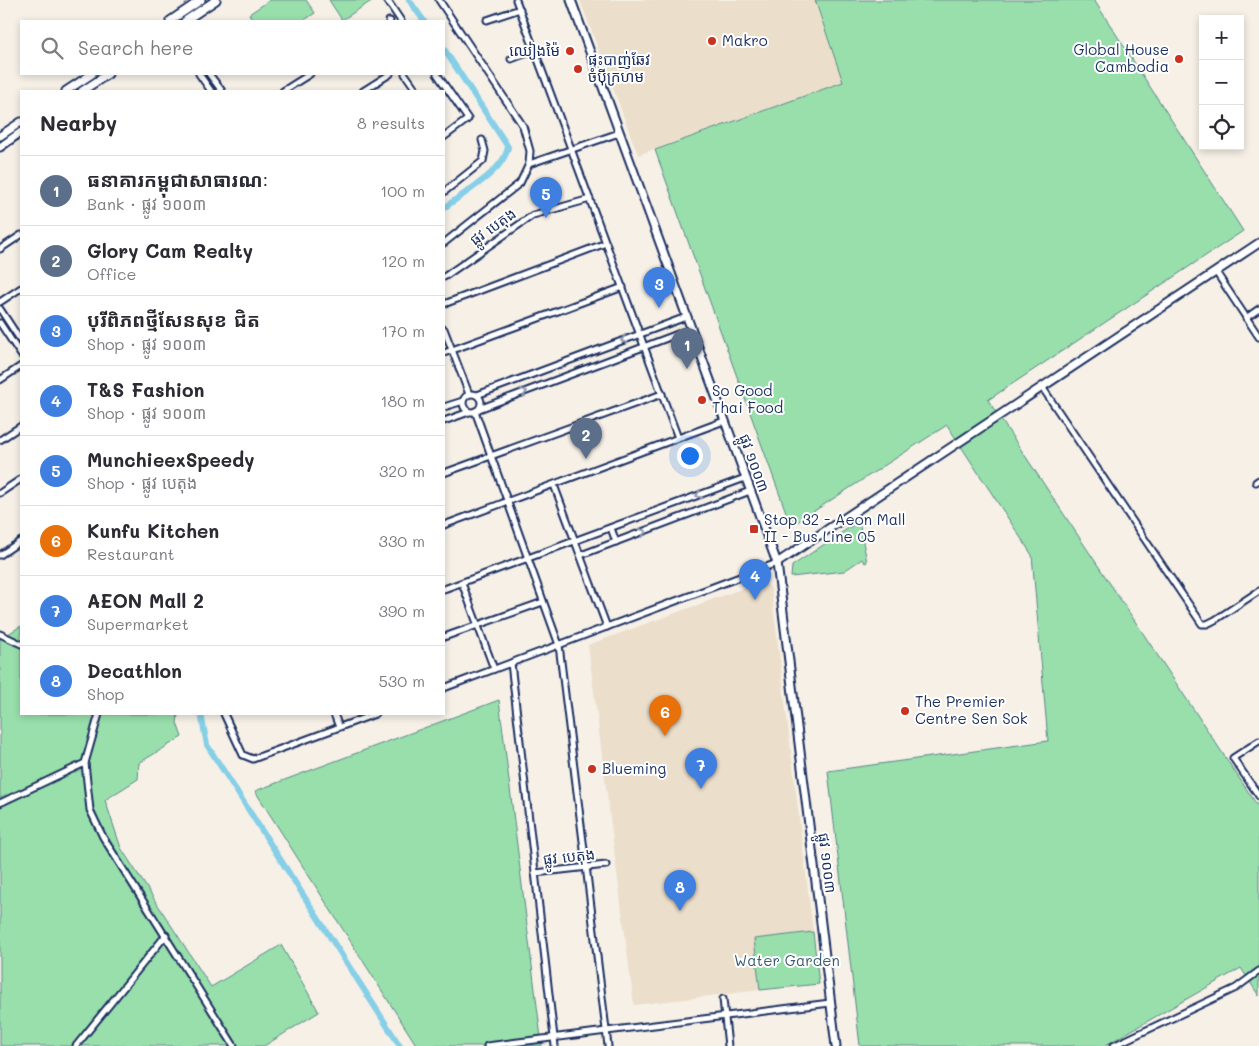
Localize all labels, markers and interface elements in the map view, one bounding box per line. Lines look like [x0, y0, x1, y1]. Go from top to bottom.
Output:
map controls [1199, 15, 1244, 150]
button: + [1199, 15, 1244, 60]
search box [20, 20, 445, 75]
place label: Makro [722, 30, 768, 50]
icon: search [38, 34, 66, 62]
text: Search here [78, 35, 194, 60]
marker: Makro [706, 35, 718, 47]
place label: Global House Cambodia [1073, 39, 1169, 76]
place label: ឈៀងម៉ៃ [509, 40, 560, 60]
marker: ឈៀងម៉ៃ [564, 45, 576, 57]
place label: ផ្ទះបាញ់ឆែវ ចំប៉ីក្រហម [588, 49, 650, 86]
marker: Global House Cambodia [1173, 53, 1185, 65]
button: − [1199, 60, 1244, 105]
marker: ផ្ទះបាញ់ឆែវ ចំប៉ីក្រហម [572, 63, 584, 75]
button: locate [1199, 105, 1244, 150]
text: Nearby [40, 109, 117, 136]
text: 8 results [357, 112, 425, 133]
text: ធនាគារកម្ពុជាសាធារណៈ [87, 167, 268, 192]
pin: 5 [530, 177, 562, 218]
text: 1 [52, 180, 60, 201]
text: 100 m [380, 180, 425, 201]
text: Bank · ផ្លូវ ១០០៣ [87, 193, 206, 214]
street label: ផ្លូវ បេតុង [465, 203, 522, 253]
text: Glory Cam Realty [87, 238, 253, 263]
text: 2 [52, 250, 60, 271]
text: 120 m [381, 250, 425, 271]
text: Office [87, 263, 136, 284]
pin: 3 [643, 267, 675, 308]
text: បុរីពិភពថ្មីសែនសុខ ជិត [87, 307, 260, 332]
text: 3 [51, 320, 61, 341]
text: 170 m [381, 320, 425, 341]
pin: 1 [671, 328, 703, 369]
text: Shop · ផ្លូវ ១០០៣ [87, 333, 206, 354]
one-way arrow [620, 334, 629, 344]
text: T&S Fashion [87, 377, 205, 402]
place label: So Good Thai Food [712, 380, 783, 417]
one-way arrow [519, 388, 528, 398]
text: 4 [51, 390, 61, 411]
text: 180 m [380, 390, 425, 411]
marker: So Good Thai Food [696, 394, 708, 406]
text: Shop · ផ្លូវ ១០០៣ [87, 402, 206, 423]
pin: 2 [570, 418, 602, 459]
street label: ផ្លូវ ១០០៣ [731, 431, 775, 496]
your location [677, 443, 703, 469]
text: MunchieexSpeedy [87, 447, 254, 472]
text: 5 [51, 460, 61, 481]
text: 320 m [379, 460, 425, 481]
text: Shop · ផ្លូវ បេតុង [87, 472, 197, 493]
one-way arrow [696, 489, 704, 499]
place label: Stop 32 - Aeon Mall II - Bus Line 05 [764, 509, 906, 546]
text: Kunfu Kitchen [87, 518, 219, 543]
marker: Stop 32 - Aeon Mall II - Bus Line 05 [748, 523, 760, 535]
one-way arrow [638, 528, 646, 538]
text: 6 [51, 530, 61, 551]
text: 330 m [379, 530, 425, 551]
text: Restaurant [87, 543, 175, 564]
pin: 4 [739, 559, 771, 600]
text: AEON Mall 2 [87, 588, 204, 613]
text: 7 [52, 600, 60, 621]
text: 390 m [378, 600, 425, 621]
text: Supermarket [87, 613, 189, 634]
text: Decathlon [87, 658, 182, 683]
text: 8 [51, 670, 61, 691]
text: 530 m [379, 670, 425, 691]
text: Shop [87, 683, 124, 704]
place label: The Premier Centre Sen Sok [915, 691, 1028, 728]
pin: 6 [649, 695, 681, 736]
marker: The Premier Centre Sen Sok [899, 705, 911, 717]
pin: 7 [685, 748, 717, 789]
place label: Blueming [602, 758, 666, 778]
marker: Blueming [586, 763, 598, 775]
street label: ផ្លូវ ១០០៣ [810, 832, 842, 895]
street label: ផ្លូវ បេតុង [542, 843, 596, 873]
pin: 8 [664, 870, 696, 911]
park label: Water Garden [734, 950, 840, 970]

